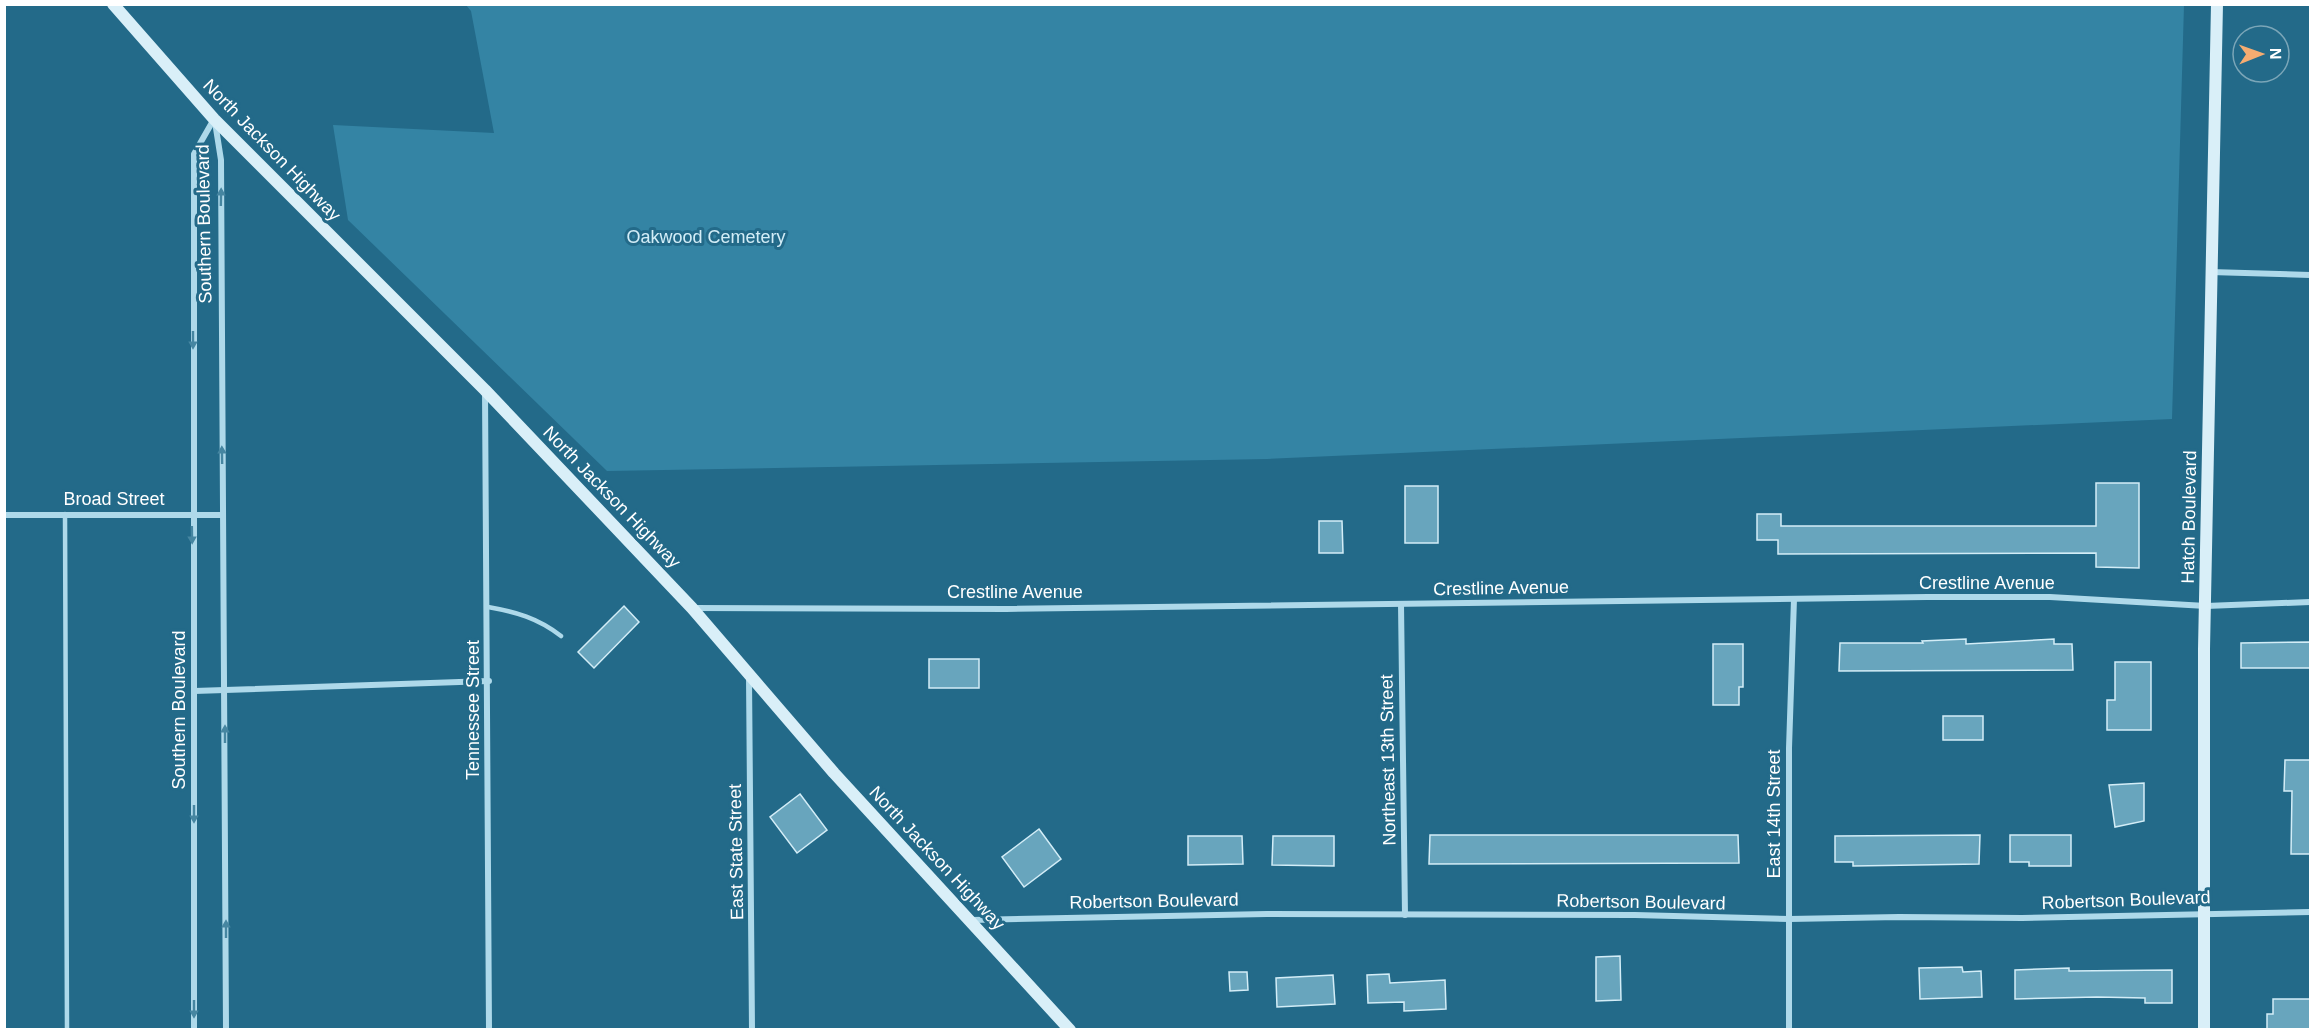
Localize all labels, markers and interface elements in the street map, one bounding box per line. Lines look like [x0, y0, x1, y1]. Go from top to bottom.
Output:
north arrow [2231, 24, 2291, 84]
text: N [2267, 48, 2284, 60]
street label: North Jackson Highway [199, 75, 345, 225]
street label: Southern Boulevard [193, 144, 215, 304]
one-way arrow [216, 188, 226, 207]
park label: Oakwood Cemetery [626, 227, 786, 247]
one-way arrow [188, 331, 198, 350]
street label: North Jackson Highway [539, 422, 685, 572]
one-way arrow [217, 446, 227, 465]
street label: Hatch Boulevard [2178, 450, 2200, 584]
street label: Broad Street [63, 489, 165, 509]
one-way arrow [187, 526, 197, 545]
street label: Crestline Avenue [1919, 573, 2055, 593]
street label: Crestline Avenue [1433, 577, 1569, 599]
street label: Crestline Avenue [947, 582, 1083, 602]
street label: Southern Boulevard [169, 630, 189, 790]
street label: Tennessee Street [463, 640, 483, 780]
street label: Northeast 13th Street [1377, 674, 1399, 846]
one-way arrow [220, 725, 230, 744]
street label: East 14th Street [1764, 749, 1784, 879]
street label: North Jackson Highway [865, 782, 1009, 934]
street label: East State Street [725, 784, 747, 920]
one-way arrow [189, 805, 199, 824]
street label: Robertson Boulevard [2041, 887, 2211, 913]
street label: Robertson Boulevard [1069, 890, 1239, 912]
street label: Robertson Boulevard [1556, 891, 1726, 913]
one-way arrow [221, 920, 231, 939]
one-way arrow [189, 1000, 199, 1019]

